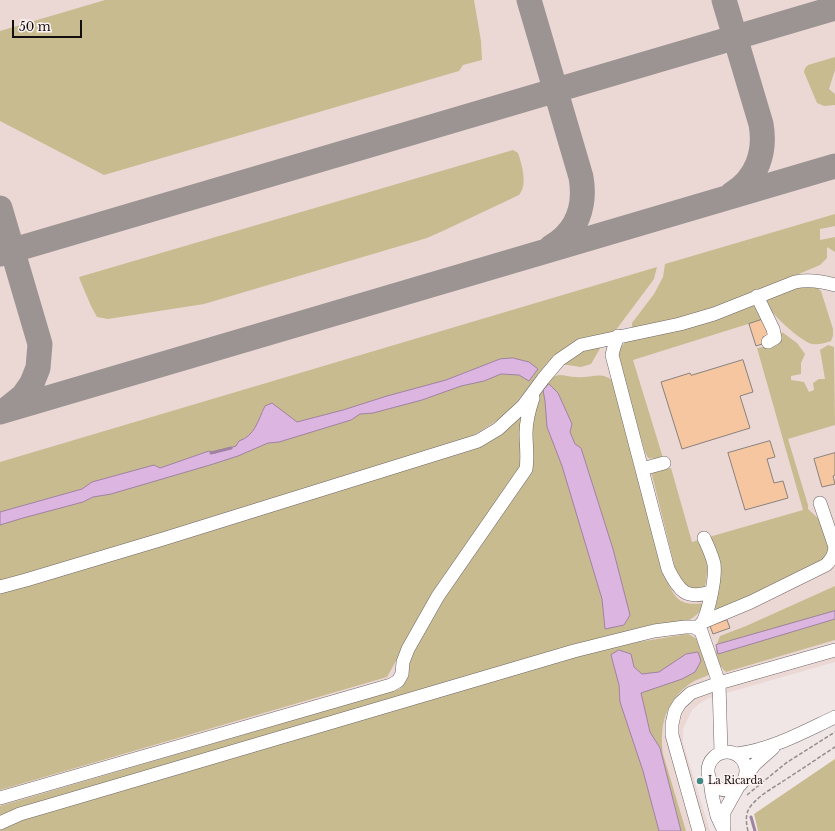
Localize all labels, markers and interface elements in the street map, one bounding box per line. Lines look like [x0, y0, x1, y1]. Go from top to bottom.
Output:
scale bar [14, 12, 84, 38]
text: 50 m [19, 19, 51, 34]
place label: La Ricarda [708, 775, 763, 787]
marker: La Ricarda [695, 776, 705, 786]

